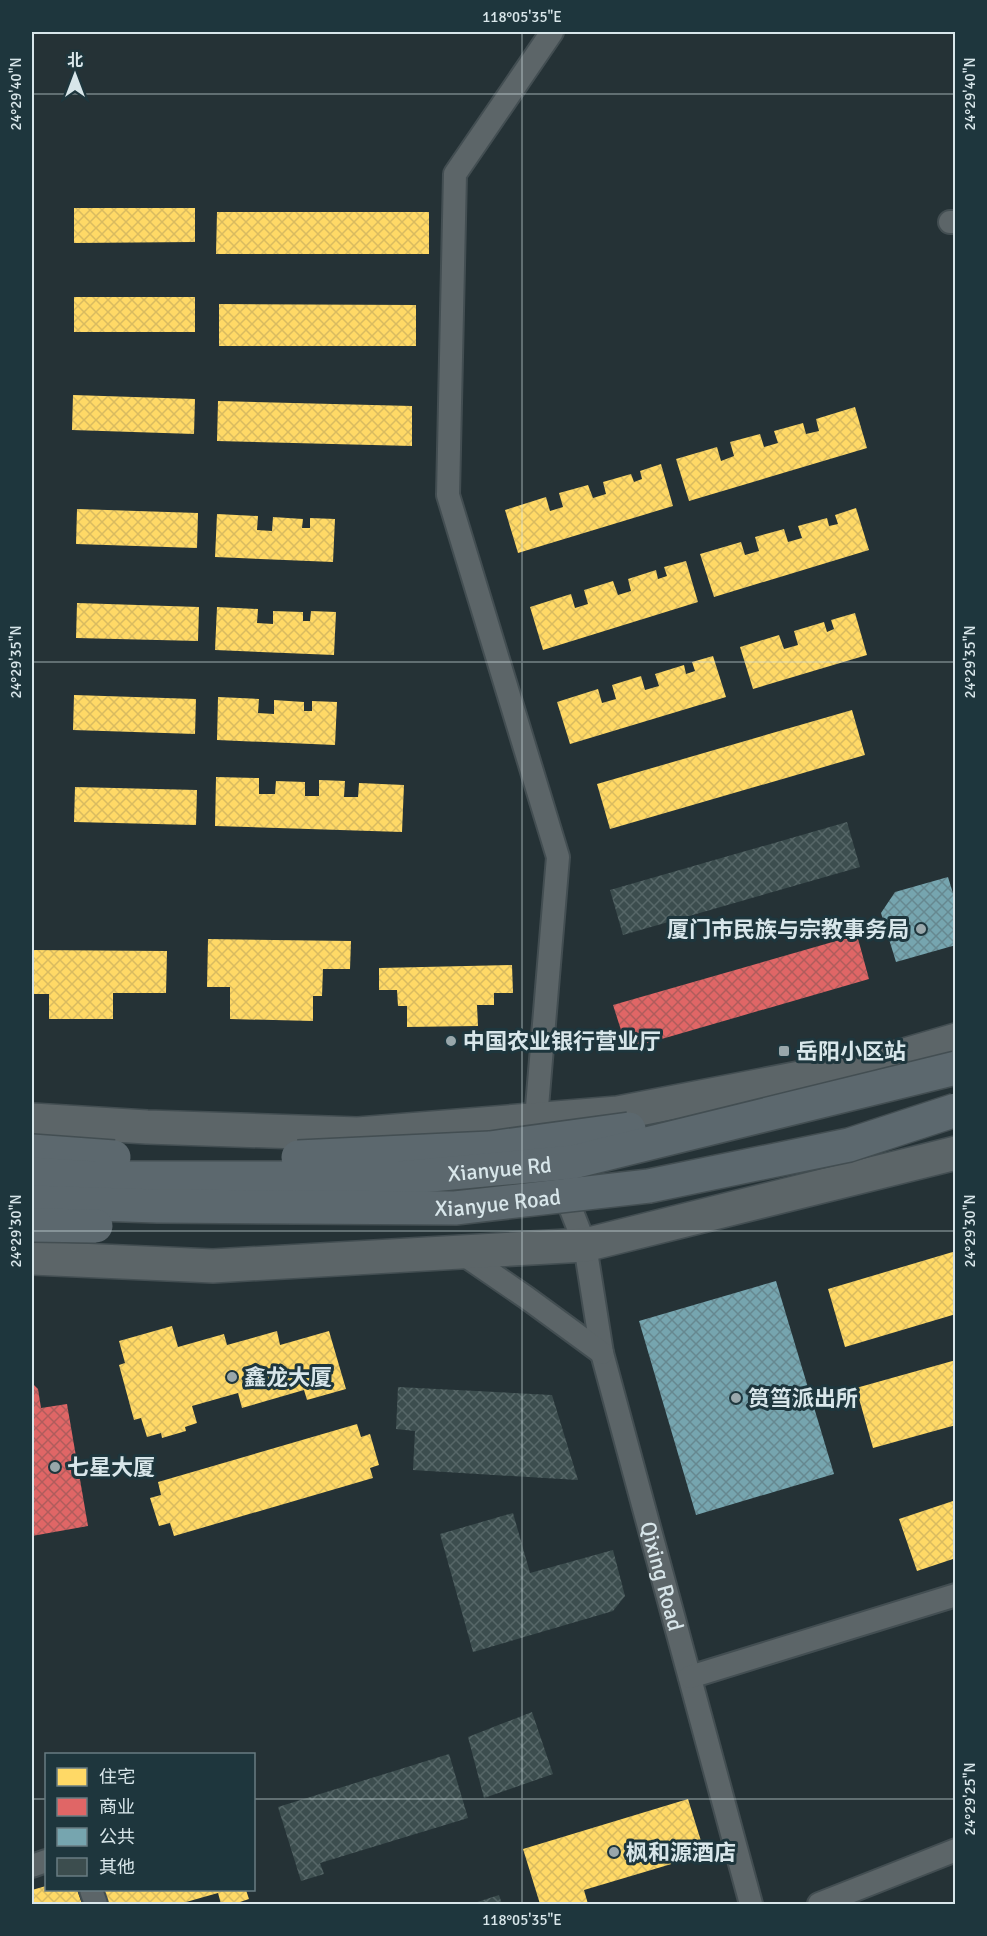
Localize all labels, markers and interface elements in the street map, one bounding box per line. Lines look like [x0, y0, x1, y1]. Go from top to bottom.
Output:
text: 118°05'35"E [482, 8, 562, 26]
north arrow [45, 45, 105, 105]
text: 北 [67, 51, 83, 71]
text: 24°29'40"N [7, 57, 25, 131]
text: 24°29'40"N [961, 57, 979, 131]
text: 24°29'35"N [7, 625, 25, 699]
text: 24°29'35"N [961, 625, 979, 699]
place label: 厦门市民族与宗教事务局 [667, 916, 909, 943]
marker: 厦门市民族与宗教事务局 [914, 922, 928, 936]
place label: 中国农业银行营业厅 [463, 1028, 661, 1055]
marker: 中国农业银行营业厅 [444, 1034, 458, 1048]
place label: 岳阳小区站 [796, 1038, 906, 1065]
marker: 岳阳小区站 [777, 1044, 791, 1058]
street label: Xianyue Rd [446, 1151, 553, 1187]
street label: Xianyue Road [434, 1183, 562, 1222]
text: 24°29'30"N [7, 1194, 25, 1268]
text: 24°29'30"N [961, 1194, 979, 1268]
place label: 鑫龙大厦 [244, 1364, 332, 1391]
marker: 鑫龙大厦 [225, 1370, 239, 1384]
place label: 筼筜派出所 [748, 1385, 858, 1412]
marker: 筼筜派出所 [729, 1391, 743, 1405]
place label: 七星大厦 [67, 1454, 155, 1481]
marker: 七星大厦 [48, 1460, 62, 1474]
street label: Qixing Road [634, 1519, 690, 1634]
legend [45, 1753, 255, 1891]
text: 24°29'25"N [961, 1762, 979, 1836]
text: 住宅 [99, 1766, 135, 1788]
text: 商业 [99, 1796, 135, 1818]
text: 公共 [99, 1826, 135, 1848]
place label: 枫和源酒店 [626, 1839, 736, 1866]
marker: 枫和源酒店 [607, 1845, 621, 1859]
text: 其他 [99, 1856, 135, 1878]
text: 118°05'35"E [482, 1911, 562, 1929]

